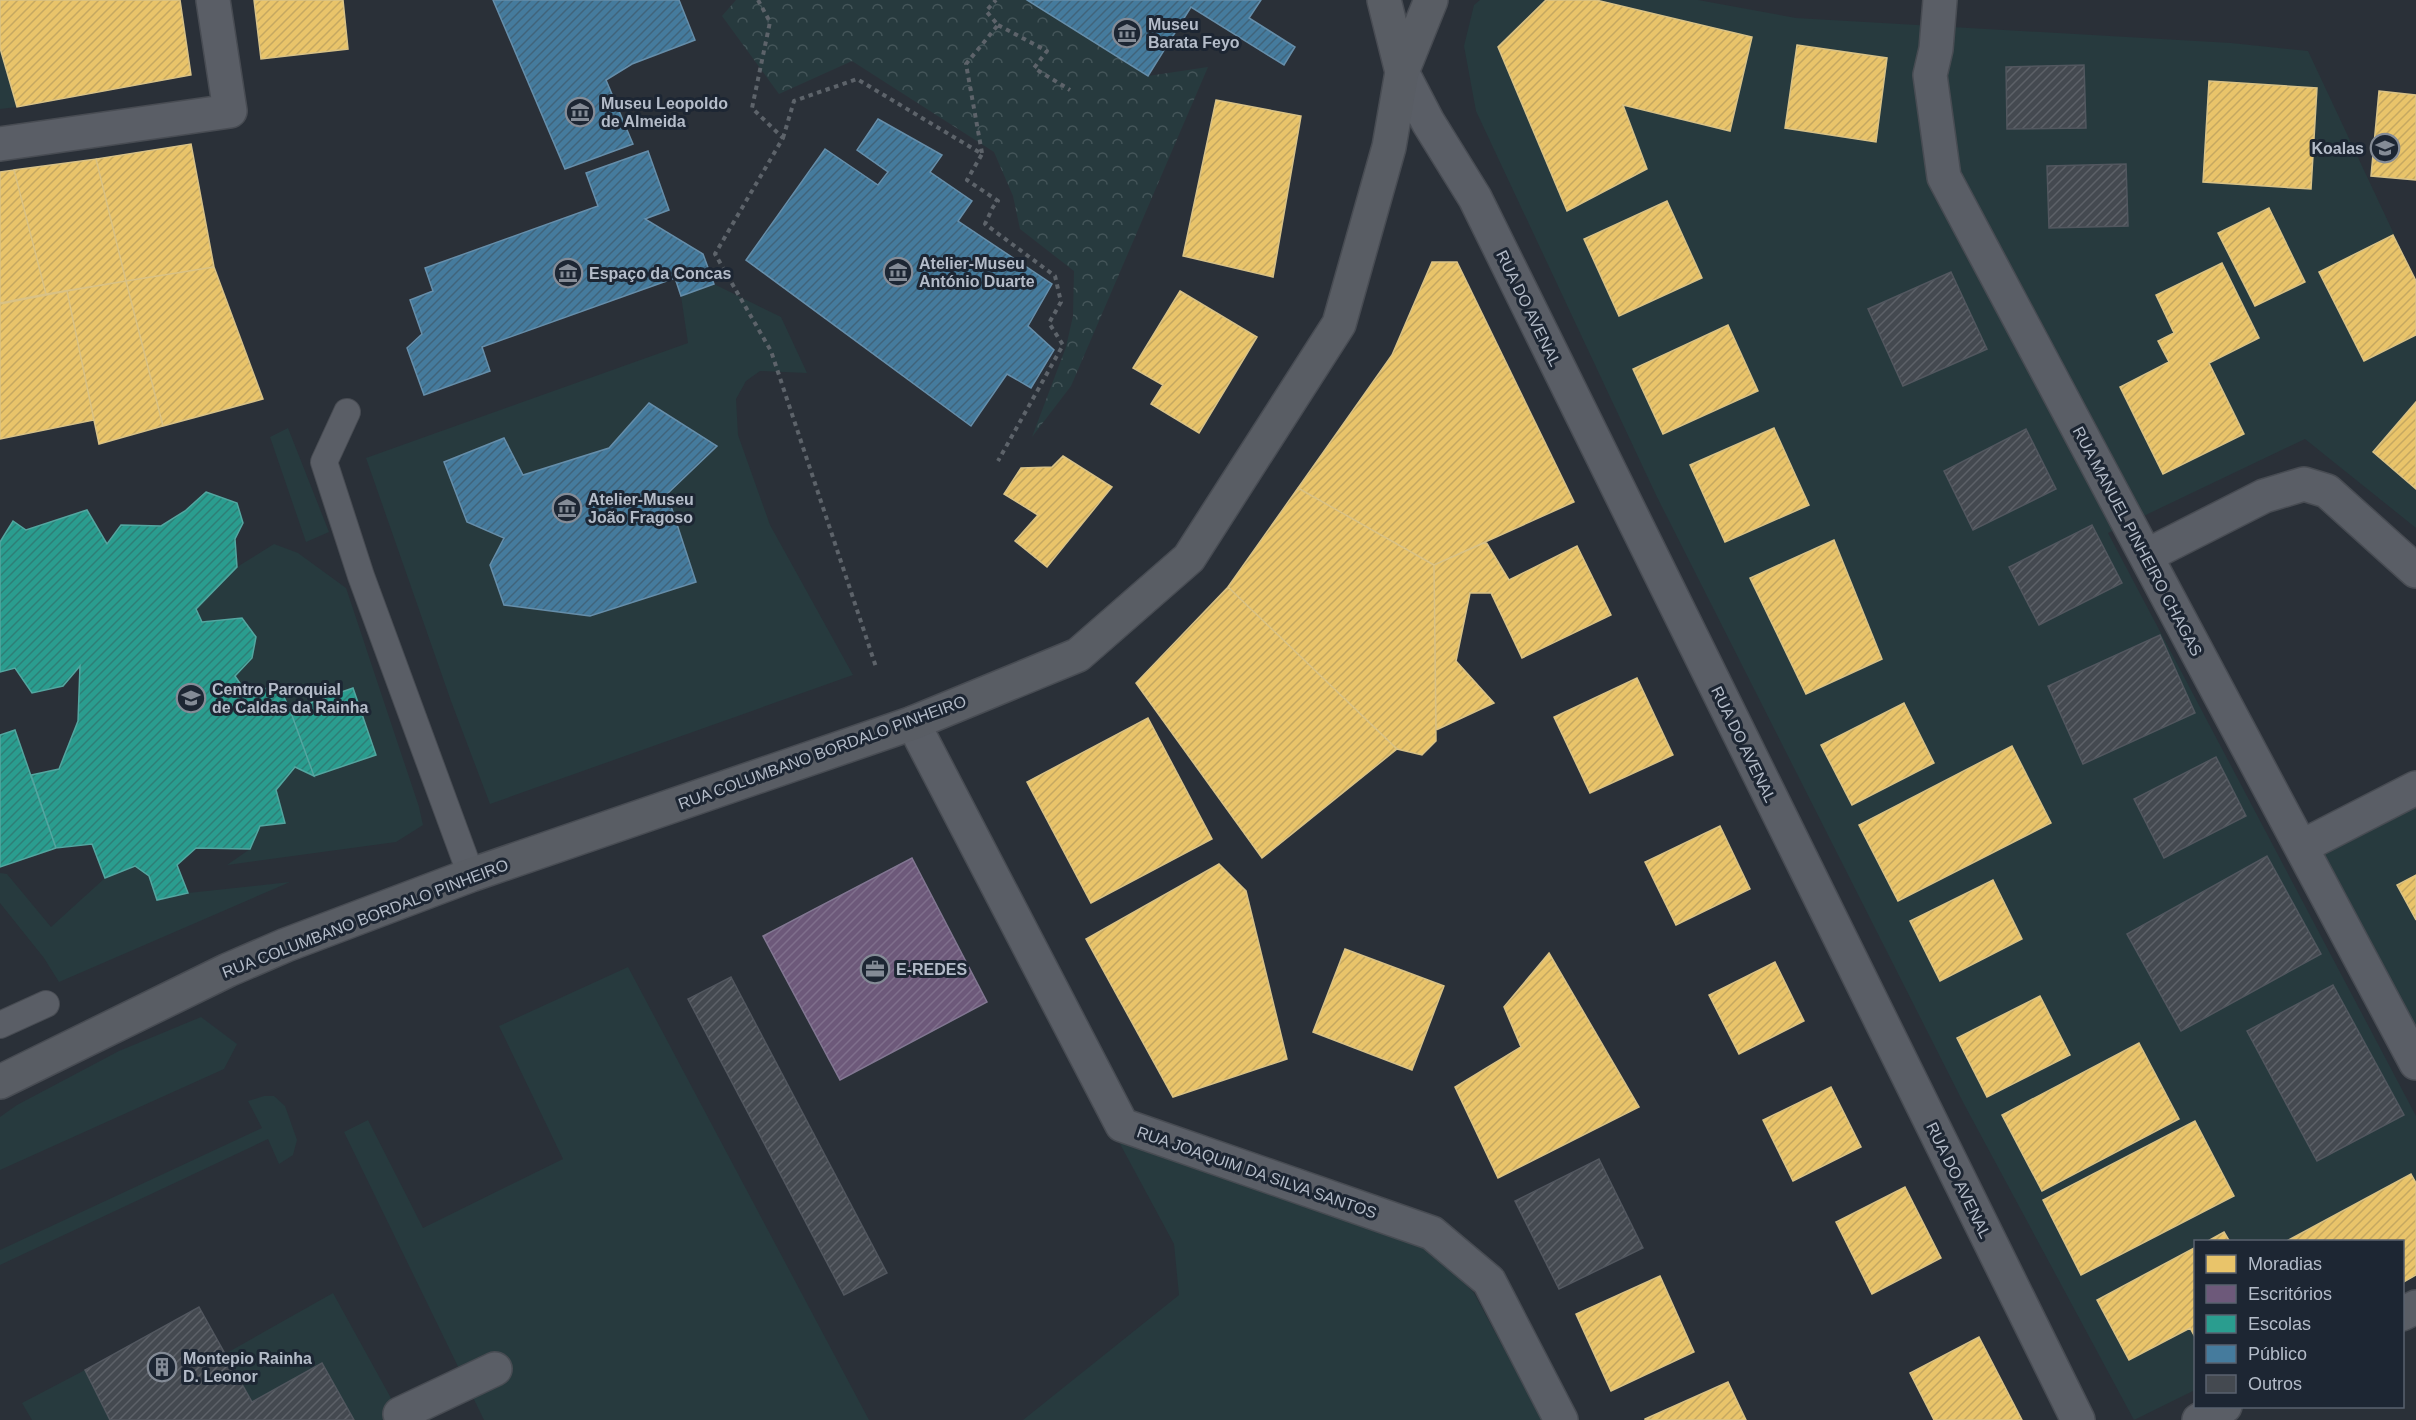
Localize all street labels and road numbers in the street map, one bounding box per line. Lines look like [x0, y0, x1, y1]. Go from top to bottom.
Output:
street label: RUA DO AVENAL [1493, 247, 1564, 369]
street label: RUA MANUEL PINHEIRO CHAGAS [2070, 424, 2205, 659]
street label: RUA DO AVENAL [1708, 683, 1779, 805]
street label: RUA COLUMBANO BORDALO PINHEIRO [676, 692, 968, 813]
street label: RUA COLUMBANO BORDALO PINHEIRO [220, 856, 511, 981]
street label: RUA DO AVENAL [1923, 1119, 1994, 1241]
street label: RUA JOAQUIM DA SILVA SANTOS [1135, 1123, 1379, 1222]

